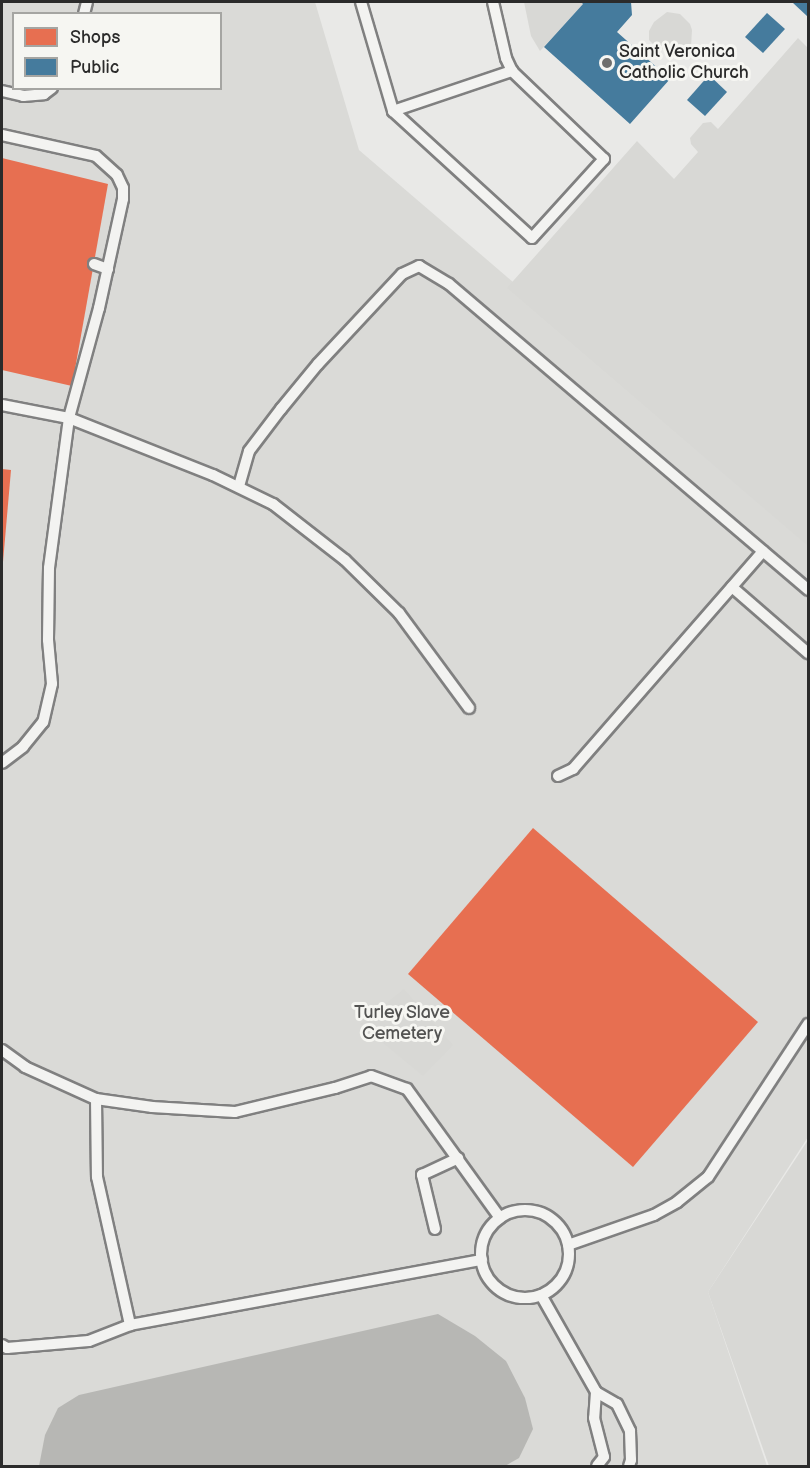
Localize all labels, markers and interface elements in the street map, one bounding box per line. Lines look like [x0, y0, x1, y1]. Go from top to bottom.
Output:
legend [12, 12, 222, 90]
text: Shops [70, 27, 120, 48]
place label: Saint Veronica Catholic Church [619, 42, 749, 84]
marker: Saint Veronica Catholic Church [600, 56, 614, 70]
text: Public [70, 57, 119, 78]
park label: Turley Slave Cemetery [353, 1003, 451, 1046]

